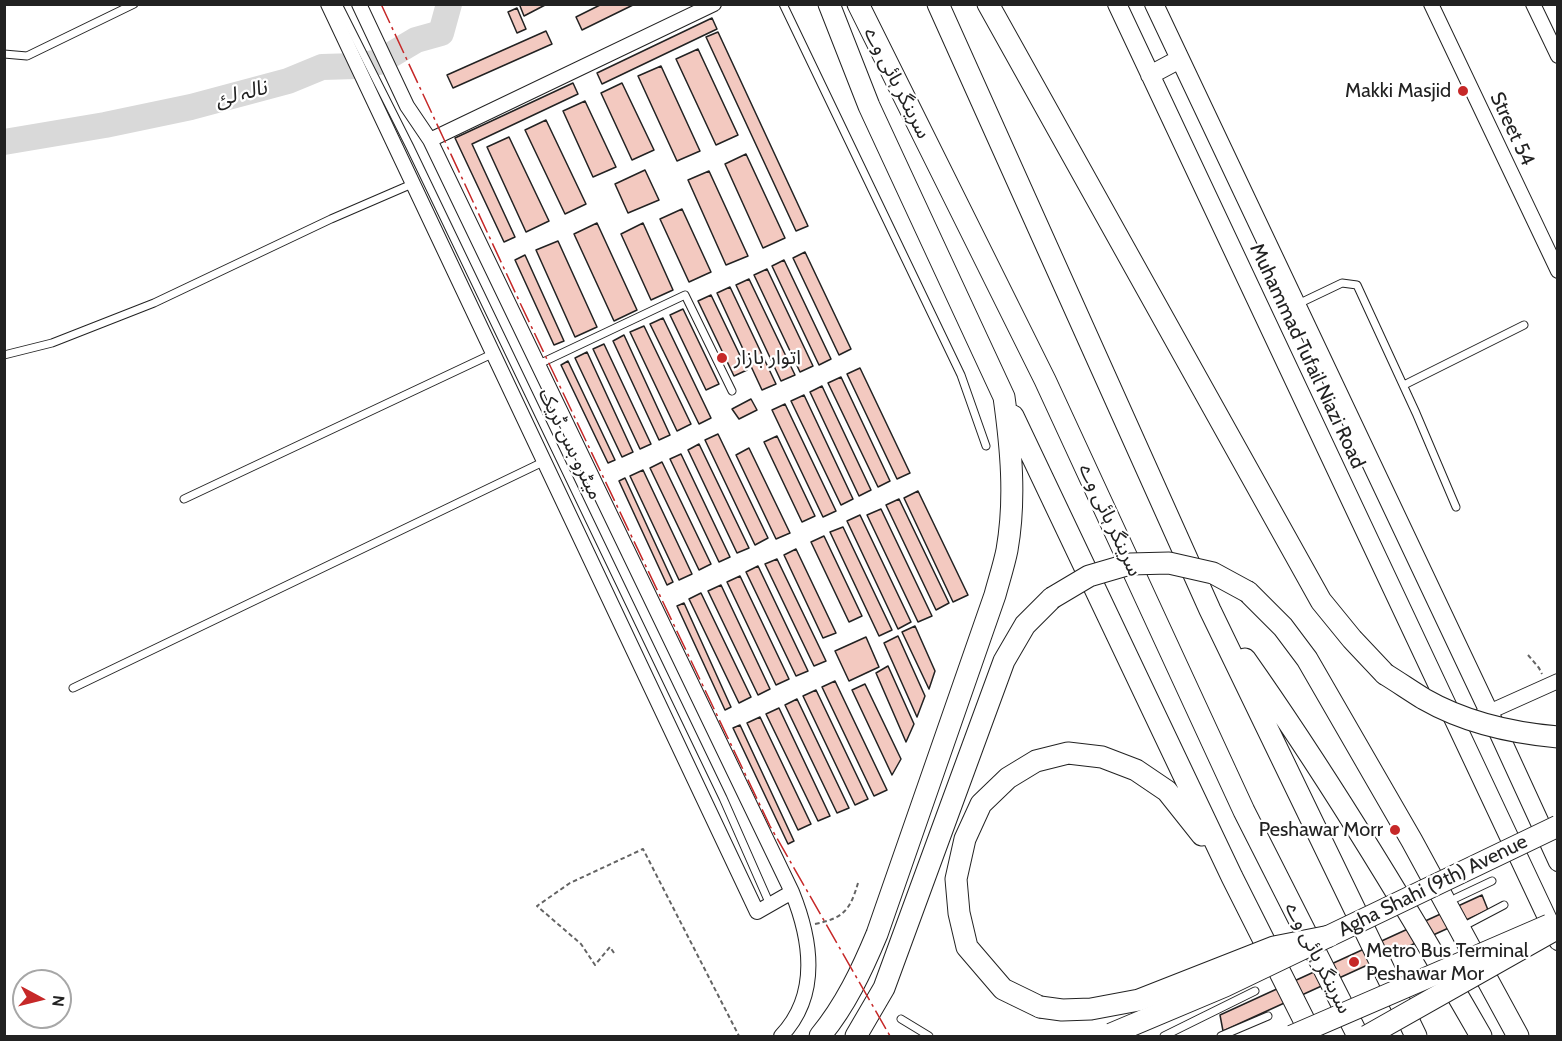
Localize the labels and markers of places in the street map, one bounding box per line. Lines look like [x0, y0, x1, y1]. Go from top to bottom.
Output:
place label: Makki Masjid [1345, 79, 1451, 103]
marker: Makki Masjid [1456, 84, 1470, 98]
place label: اتوار بازار [734, 346, 801, 370]
marker: اتوار بازار [715, 351, 729, 365]
place label: Peshawar Morr [1259, 818, 1383, 842]
marker: Peshawar Morr [1388, 823, 1402, 837]
place label: Metro Bus Terminal Peshawar Mor [1366, 939, 1529, 986]
marker: Metro Bus Terminal Peshawar Mor [1347, 955, 1361, 969]

